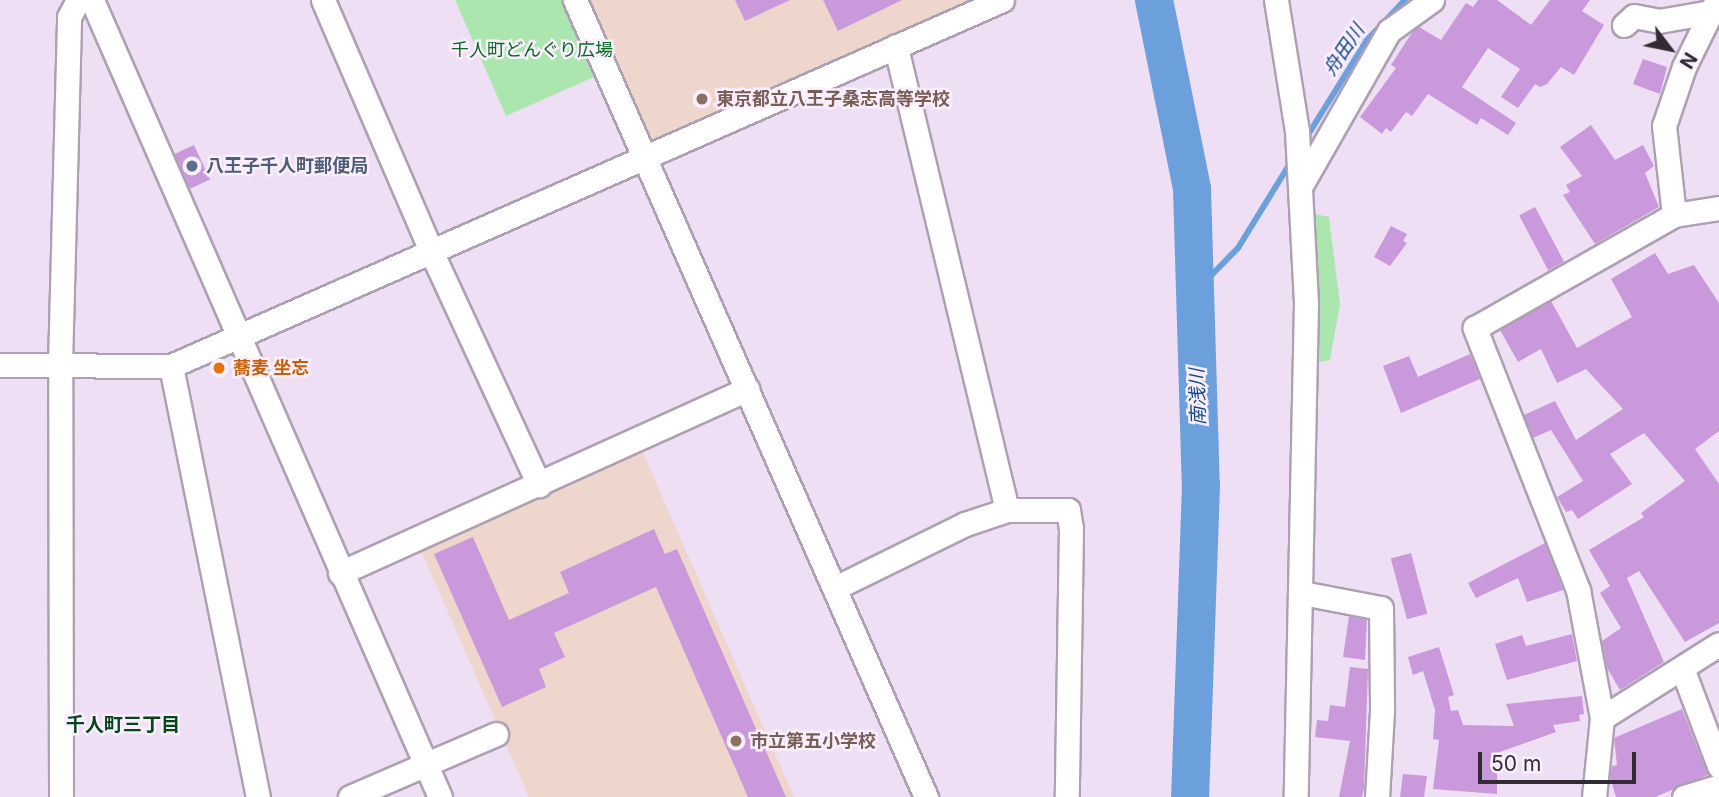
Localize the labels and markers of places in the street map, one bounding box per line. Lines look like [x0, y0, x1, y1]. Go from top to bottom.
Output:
place label: 東京都立八王子桑志高等学校 [716, 88, 950, 110]
marker: 東京都立八王子桑志高等学校 [694, 91, 710, 107]
place label: 八王子千人町郵便局 [206, 155, 368, 177]
marker: 八王子千人町郵便局 [184, 158, 200, 174]
place label: 蕎麦 坐忘 [233, 357, 309, 379]
marker: 蕎麦 坐忘 [211, 360, 227, 376]
place label: 市立第五小学校 [750, 730, 876, 752]
marker: 市立第五小学校 [728, 733, 744, 749]

